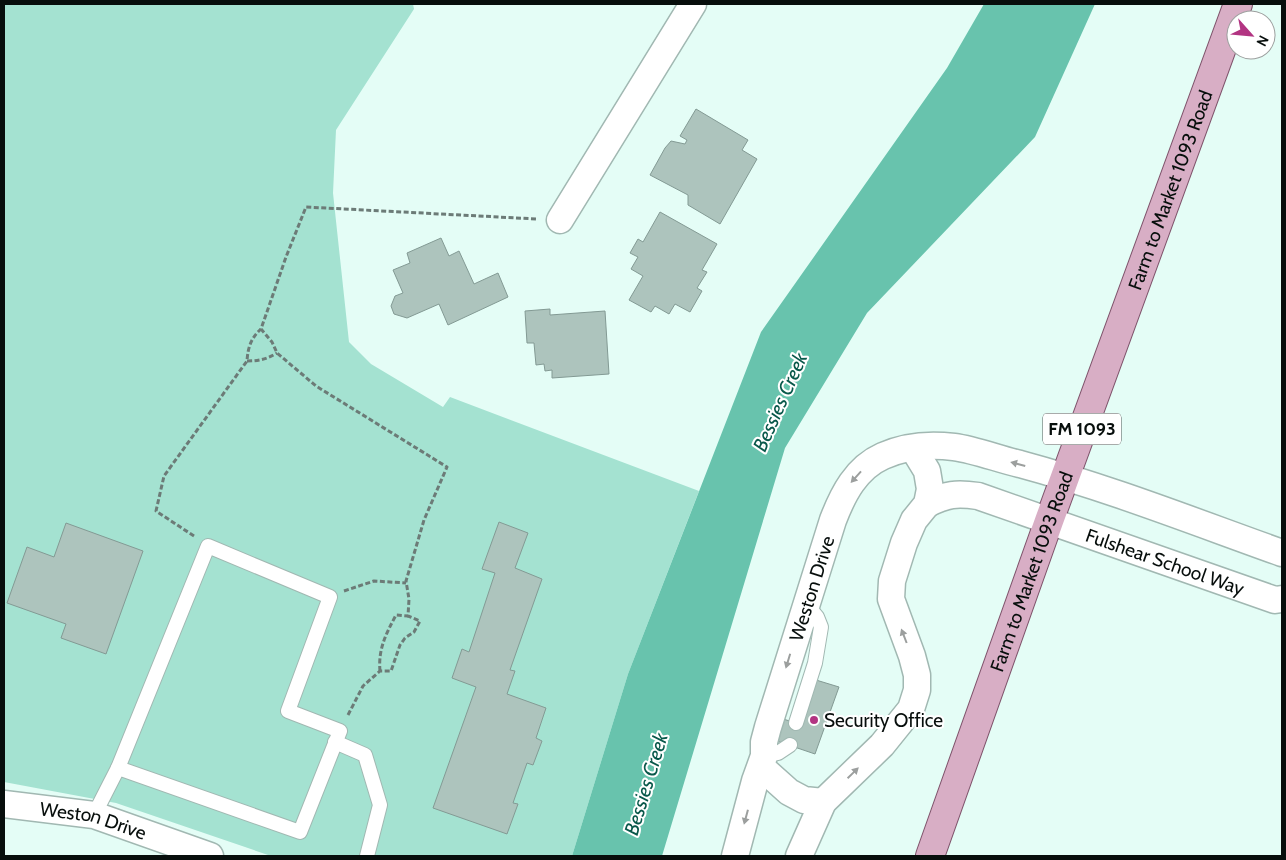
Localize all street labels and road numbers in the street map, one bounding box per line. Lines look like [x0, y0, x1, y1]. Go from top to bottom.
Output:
street label: Farm to Market 1093 Road [1123, 87, 1218, 293]
road number: FM 1093 [1043, 414, 1121, 444]
street label: Farm to Market 1093 Road [985, 468, 1078, 675]
street label: Fulshear School Way [1083, 524, 1248, 600]
street label: Weston Drive [785, 533, 839, 644]
street label: Weston Drive [39, 797, 150, 845]

